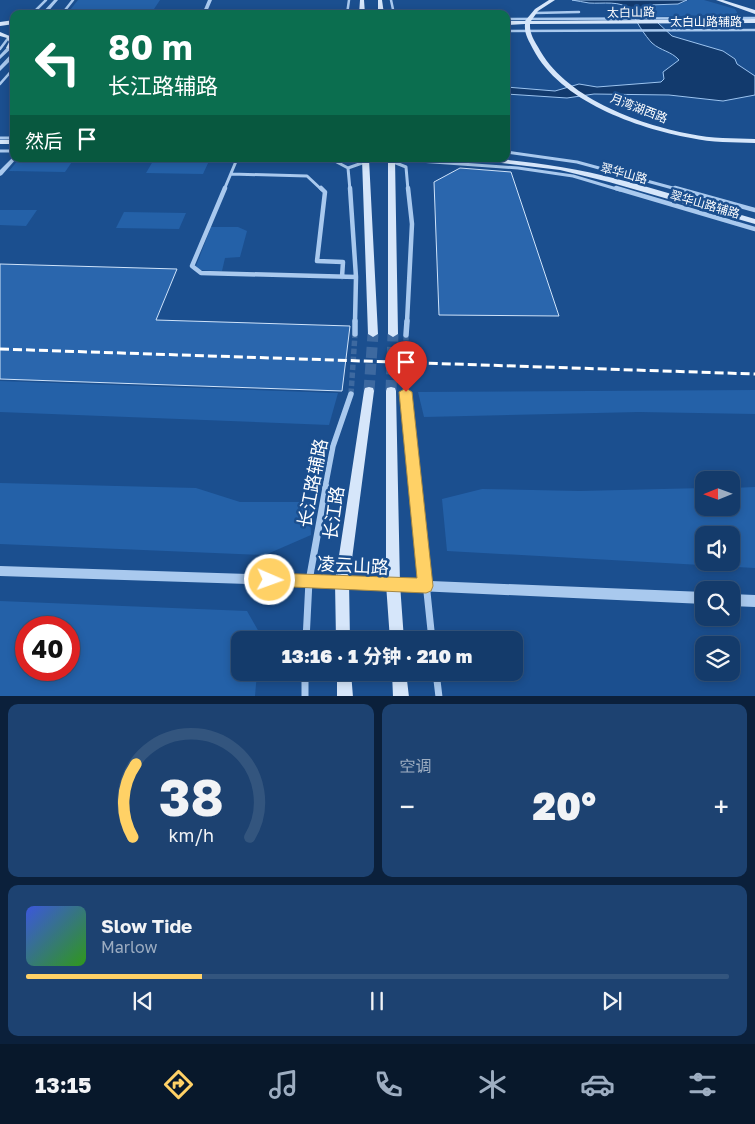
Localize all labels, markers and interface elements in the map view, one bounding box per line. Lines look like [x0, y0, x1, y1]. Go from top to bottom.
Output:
street label: 太白山路 [607, 4, 655, 20]
street label: 太白山路辅路 [670, 14, 742, 29]
text: 80 m [108, 26, 193, 68]
icon: left [25, 30, 90, 95]
text: 长江路辅路 [108, 72, 218, 99]
street label: 月湾湖西路 [608, 90, 670, 126]
icon: arrive [73, 125, 101, 153]
text: 然后 [25, 129, 63, 152]
street label: 翠华山路 [599, 160, 649, 186]
street label: 翠华山路辅路 [668, 187, 742, 221]
pin [385, 341, 427, 392]
icon: arrive [392, 348, 420, 376]
street label: 长江路辅路 [293, 437, 331, 529]
north arrow [695, 471, 740, 516]
map controls [695, 471, 740, 681]
street label: 长江路 [318, 485, 348, 541]
button: sound [695, 526, 740, 571]
street label: 凌云山路 [316, 552, 390, 578]
position arrow [243, 553, 295, 605]
button: search [695, 581, 740, 626]
speed limit sign: 40 [15, 616, 80, 681]
button: layers [695, 636, 740, 681]
text: 13:16 · 1 分钟 · 210 m [282, 644, 472, 667]
text: 空调 [400, 756, 432, 776]
text: 38 [158, 765, 223, 827]
text: 20° [533, 783, 596, 828]
text: − [400, 790, 415, 823]
text: + [714, 790, 729, 823]
text: km/h [168, 824, 213, 846]
text: Slow Tide [101, 914, 192, 937]
text: Marlow [101, 937, 157, 957]
icon: previous [129, 987, 157, 1015]
icon: pause [363, 987, 391, 1015]
icon: next [598, 987, 626, 1015]
icon: directions [161, 1067, 196, 1102]
icon: music [266, 1067, 301, 1102]
icon: phone [371, 1067, 406, 1102]
icon: climate [475, 1067, 510, 1102]
icon: car [580, 1067, 615, 1102]
icon: filters [685, 1067, 720, 1102]
text: 13:15 [35, 1071, 91, 1098]

